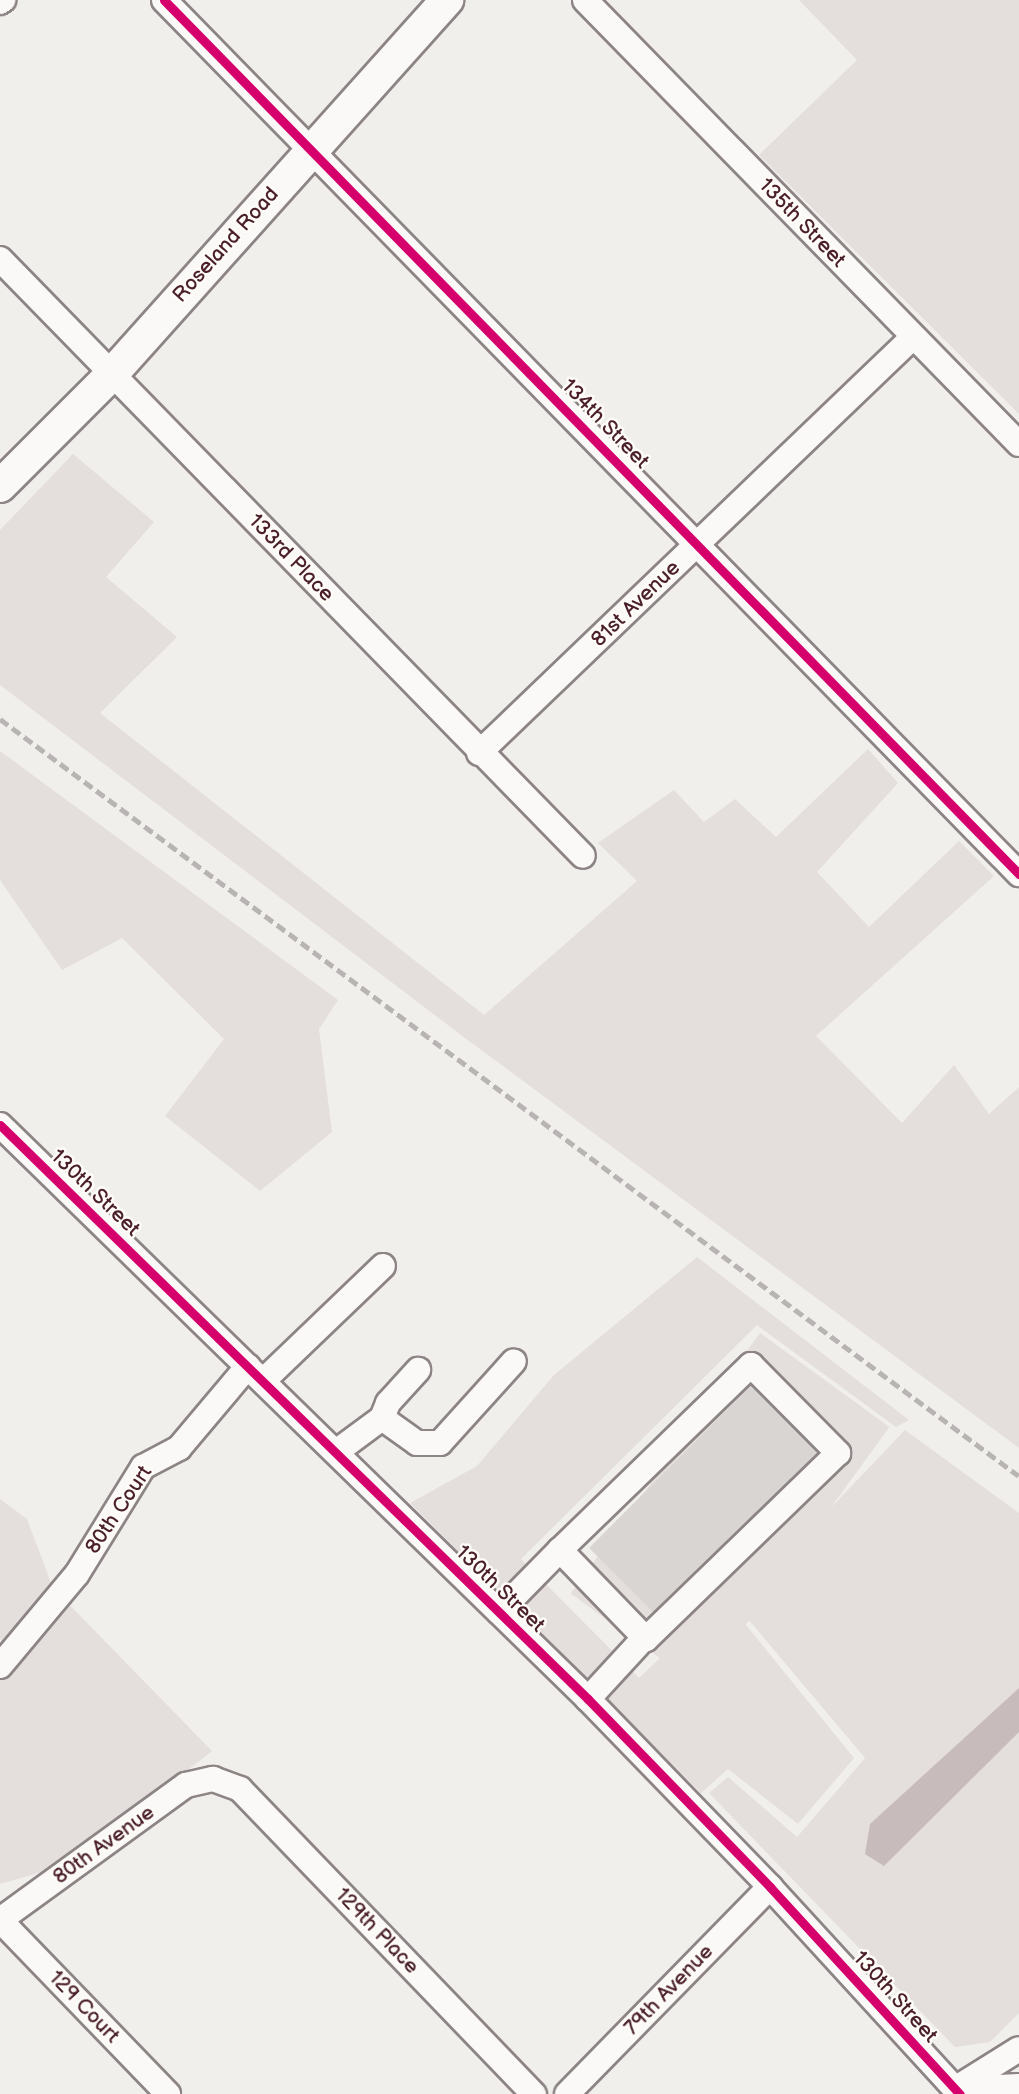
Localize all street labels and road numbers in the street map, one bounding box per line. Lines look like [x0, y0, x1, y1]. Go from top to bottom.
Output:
street label: 135th Street [753, 173, 851, 273]
street label: Roseland Road [168, 182, 284, 308]
street label: 134th Street [556, 374, 654, 474]
street label: 133rd Place [243, 509, 339, 607]
street label: 81st Avenue [586, 556, 686, 652]
street label: 130th Street [45, 1144, 145, 1242]
street label: 80th Court [80, 1461, 158, 1559]
street label: 130th Street [450, 1540, 550, 1638]
street label: 80th Avenue [49, 1800, 159, 1890]
street label: 129th Place [330, 1883, 424, 1979]
street label: 79th Avenue [619, 1939, 719, 2041]
street label: 130th Street [847, 1946, 943, 2048]
street label: 129 Court [43, 1966, 125, 2048]

